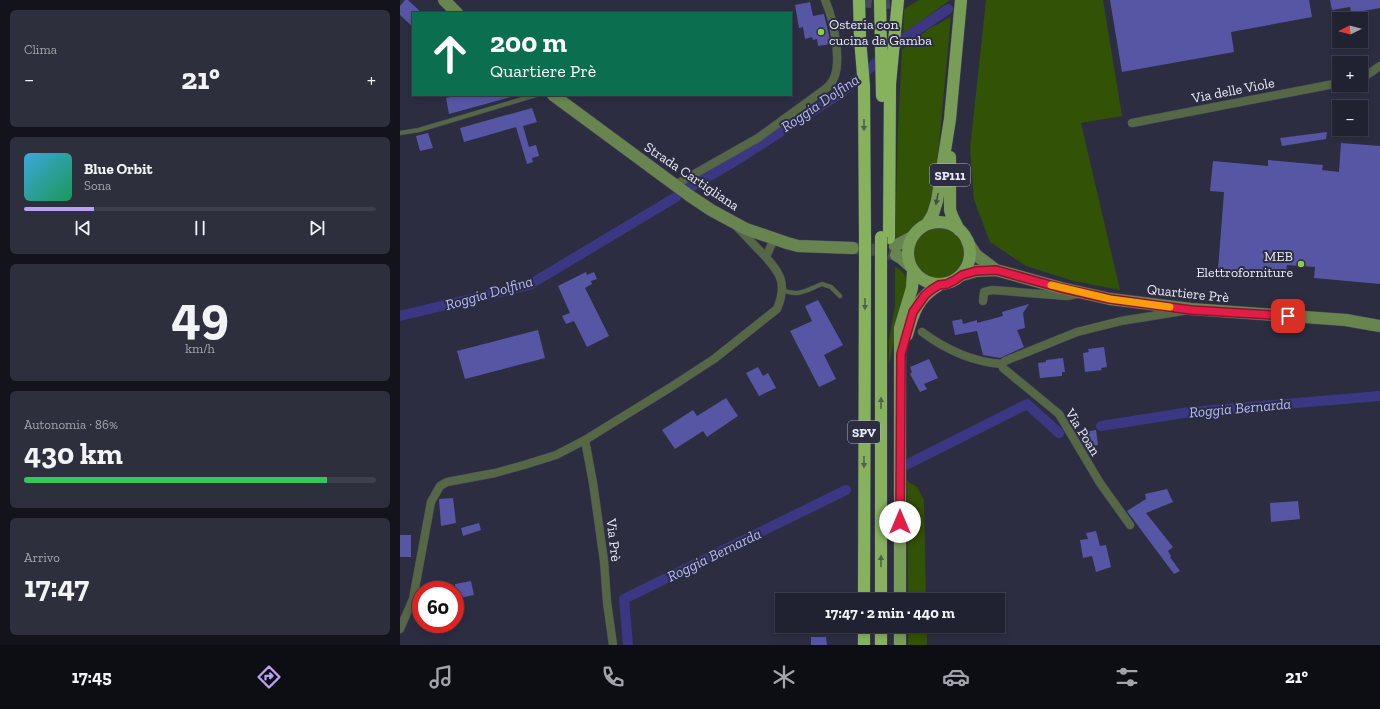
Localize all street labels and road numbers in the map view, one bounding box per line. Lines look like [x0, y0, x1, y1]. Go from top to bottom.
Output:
street label: Via delle Viole [1189, 74, 1276, 107]
street label: Strada Cartigliana [641, 138, 743, 215]
road number: SP111 [930, 164, 970, 186]
street label: Quartiere Prè [1146, 281, 1230, 306]
street label: Via Poan [1061, 405, 1104, 459]
road number: SPV [848, 421, 880, 443]
street label: Via Prè [602, 517, 625, 563]

